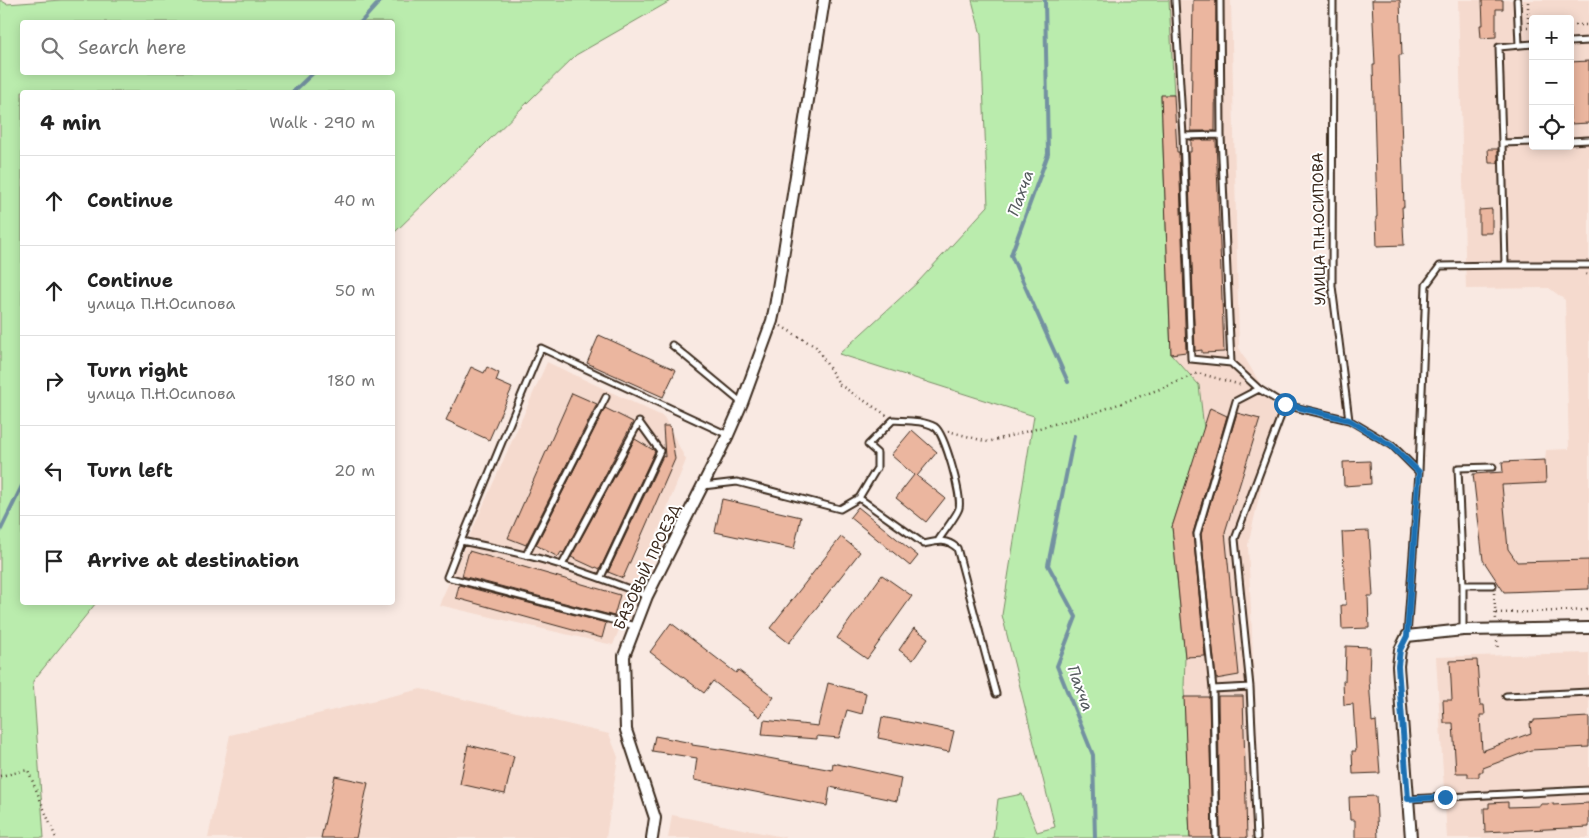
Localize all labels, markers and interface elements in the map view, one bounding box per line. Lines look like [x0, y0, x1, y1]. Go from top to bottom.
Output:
map controls [1529, 15, 1574, 150]
button: + [1529, 15, 1574, 60]
search box [20, 20, 395, 75]
icon: search [38, 34, 66, 62]
text: Search here [78, 35, 187, 60]
button: − [1529, 60, 1574, 105]
button: locate [1529, 105, 1574, 150]
text: 4 min [40, 109, 101, 137]
text: Walk · 290 m [269, 112, 375, 133]
street label: УЛИЦА П.Н.ОСИПОВА [1308, 152, 1330, 306]
water label: Пахча [1002, 167, 1038, 219]
icon: ahead [40, 187, 68, 215]
text: Continue [87, 188, 173, 213]
text: 40 m [333, 190, 375, 211]
text: Continue [87, 268, 173, 293]
icon: ahead [40, 277, 68, 305]
text: 50 m [335, 280, 375, 301]
text: улица П.Н.Осипова [87, 293, 235, 314]
text: Turn right [87, 358, 188, 383]
icon: right [40, 367, 68, 395]
text: 180 m [327, 370, 375, 391]
text: улица П.Н.Осипова [87, 383, 235, 404]
route start [1274, 393, 1297, 416]
icon: left [40, 457, 68, 485]
text: Turn left [87, 458, 173, 483]
text: 20 m [334, 460, 375, 481]
street label: БАЗОВЫЙ ПРОЕЗД [608, 500, 685, 633]
icon: arrive [40, 547, 68, 575]
text: Arrive at destination [87, 548, 299, 573]
water label: Пахча [1063, 662, 1099, 714]
route end [1434, 786, 1457, 809]

